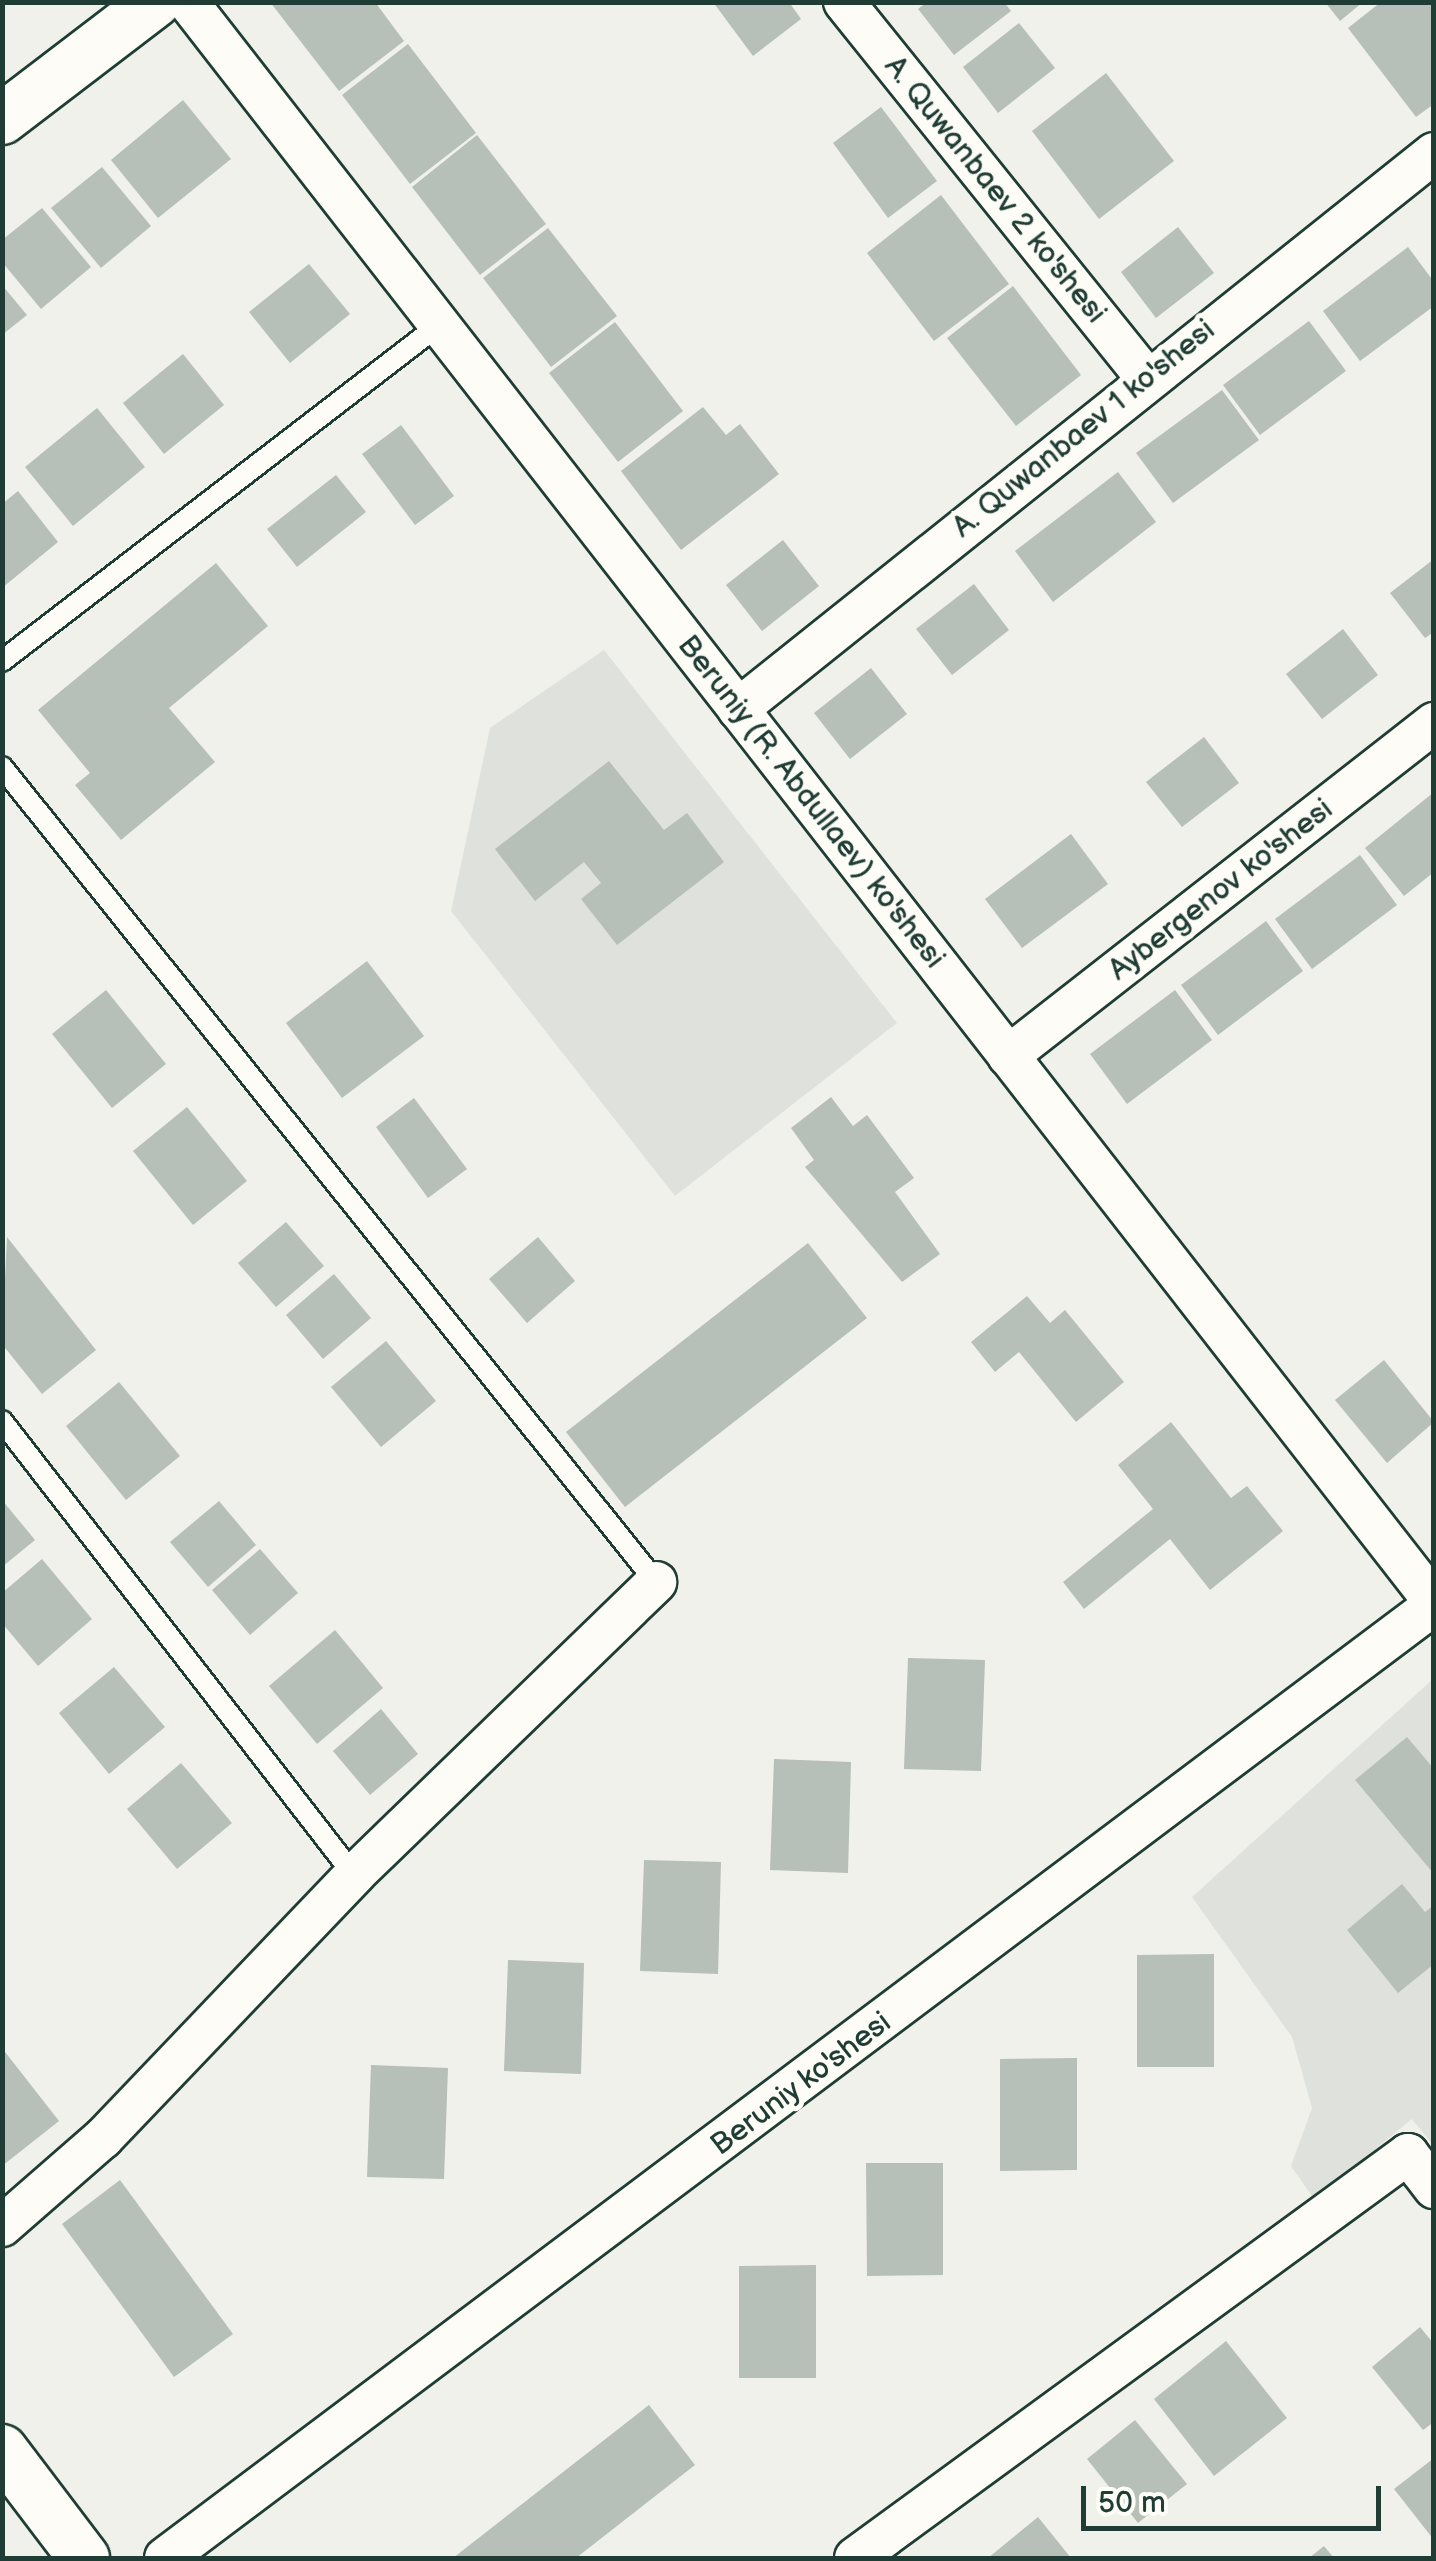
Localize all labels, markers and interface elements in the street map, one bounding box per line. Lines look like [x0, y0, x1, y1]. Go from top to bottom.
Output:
street label: A. Quwanbaev 2 ko'shesi [876, 49, 1114, 331]
street label: A. Quwanbaev 1 ko'shesi [946, 312, 1222, 546]
street label: Beruniy (R. Abdullaev) ko'shesi [669, 628, 953, 976]
street label: Aybergenov ko'shesi [1102, 791, 1340, 989]
street label: Beruniy ko'shesi [703, 2004, 899, 2164]
scale bar [1086, 2466, 1386, 2528]
text: 50 m [1098, 2485, 1166, 2521]

